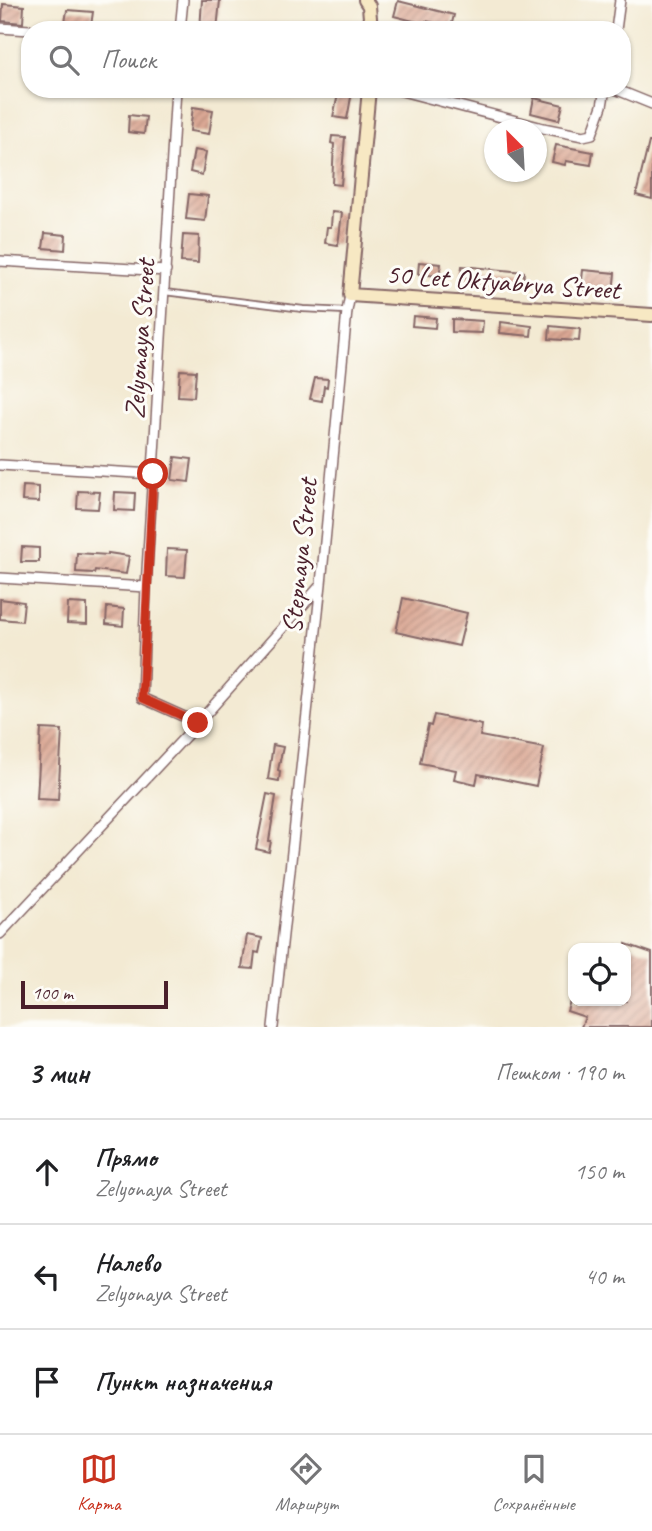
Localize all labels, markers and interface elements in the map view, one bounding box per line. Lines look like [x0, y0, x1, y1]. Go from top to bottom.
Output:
search box [21, 21, 631, 98]
icon: search [45, 41, 83, 79]
text: Поиск [101, 43, 156, 76]
north arrow [484, 119, 547, 182]
street label: Zelyonaya Street [116, 255, 163, 420]
street label: 50 Let Oktyabrya Street [385, 256, 624, 307]
route start [137, 458, 168, 489]
street label: Stepnaya Street [274, 474, 325, 635]
route end [182, 707, 213, 738]
map controls [568, 943, 631, 1006]
button: locate [568, 943, 631, 1006]
scale bar [21, 978, 168, 1010]
text: 100 m [32, 981, 73, 1005]
text: 3 мин [28, 1054, 89, 1092]
text: Пешком · 190 m [496, 1058, 624, 1087]
text: Прямо [95, 1141, 157, 1174]
icon: ahead [28, 1153, 66, 1191]
text: 150 m [575, 1157, 624, 1186]
text: Zelyonaya Street [95, 1174, 226, 1203]
text: Налево [95, 1246, 161, 1279]
icon: left [28, 1258, 66, 1296]
text: 40 m [585, 1262, 624, 1291]
text: Zelyonaya Street [95, 1279, 226, 1308]
icon: arrive [28, 1363, 66, 1401]
text: Пункт назначения [95, 1365, 271, 1398]
tab: Карта [77, 1450, 121, 1516]
tab: Маршрут [275, 1450, 338, 1516]
tab: Сохранённые [492, 1450, 575, 1516]

